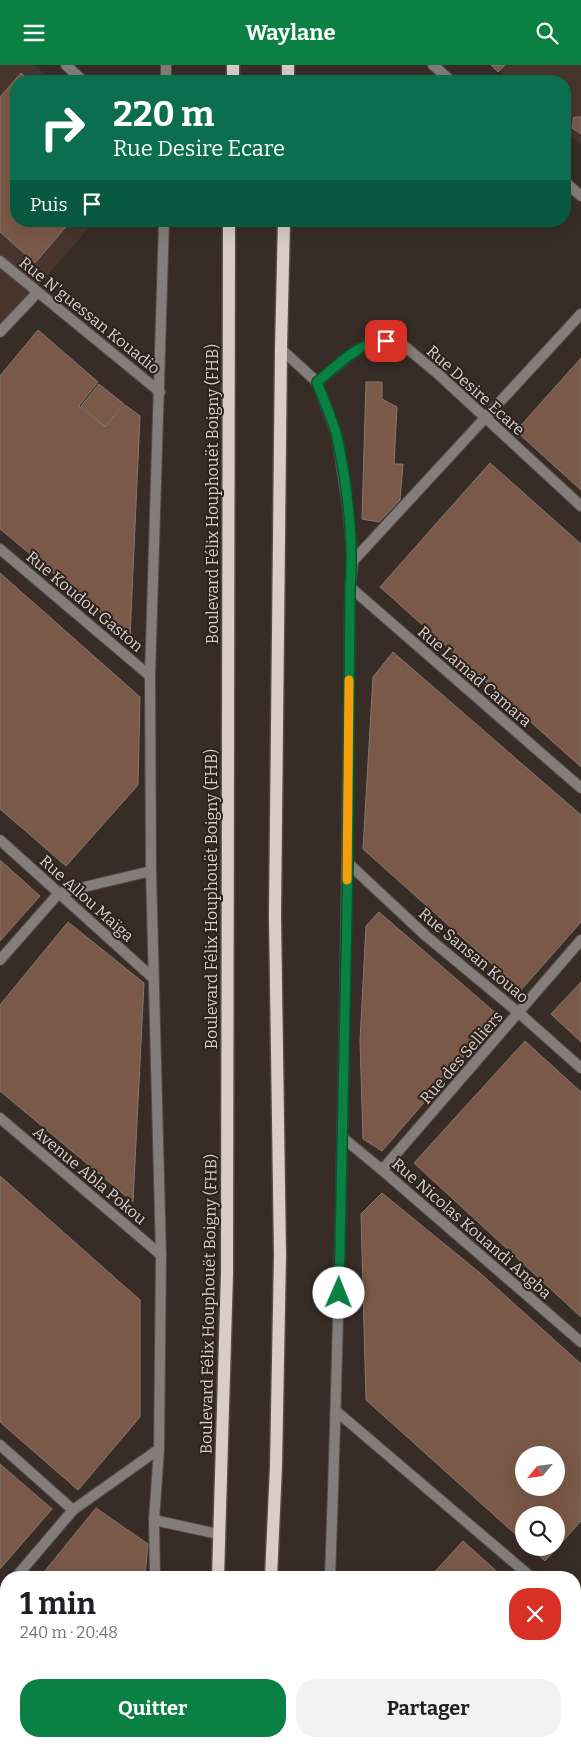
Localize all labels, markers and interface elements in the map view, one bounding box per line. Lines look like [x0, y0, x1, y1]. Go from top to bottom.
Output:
icon: menu [20, 19, 48, 47]
text: Waylane [245, 19, 336, 46]
icon: search [533, 19, 561, 47]
text: 220 m [113, 93, 214, 135]
icon: right [30, 95, 95, 160]
text: Rue Desire Ecare [113, 135, 285, 162]
icon: arrive [78, 190, 106, 218]
text: Puis [30, 193, 68, 216]
street label: Rue N'guessan Kouadio [16, 253, 164, 378]
pin [365, 320, 407, 362]
icon: arrive [372, 327, 400, 355]
street label: Rue Desire Ecare [423, 341, 529, 439]
street label: Boulevard Félix Houphouët Boigny (FHB) [203, 344, 222, 644]
street label: Rue Koudou Gaston [22, 547, 147, 656]
street label: Rue Lamad Camara [414, 622, 536, 731]
street label: Boulevard Félix Houphouët Boigny (FHB) [202, 749, 221, 1049]
street label: Rue Allou Maïga [36, 851, 138, 946]
street label: Rue Sansan Kouao [415, 904, 533, 1007]
street label: Rue des Selliers [416, 1007, 507, 1108]
street label: Avenue Abla Pokou [29, 1122, 150, 1228]
street label: Boulevard Félix Houphouët Boigny (FHB) [196, 1154, 221, 1454]
street label: Rue Nicolas Kouandi Angba [388, 1154, 555, 1303]
position arrow [312, 1266, 364, 1318]
north arrow [515, 1446, 565, 1496]
map controls [515, 1446, 565, 1556]
button: search [515, 1506, 565, 1556]
text: 1 min [20, 1586, 96, 1622]
button: close [509, 1588, 561, 1640]
text: 240 m · 20:48 [20, 1623, 118, 1642]
button: Quitter [20, 1679, 286, 1737]
button: Partager [296, 1679, 561, 1737]

